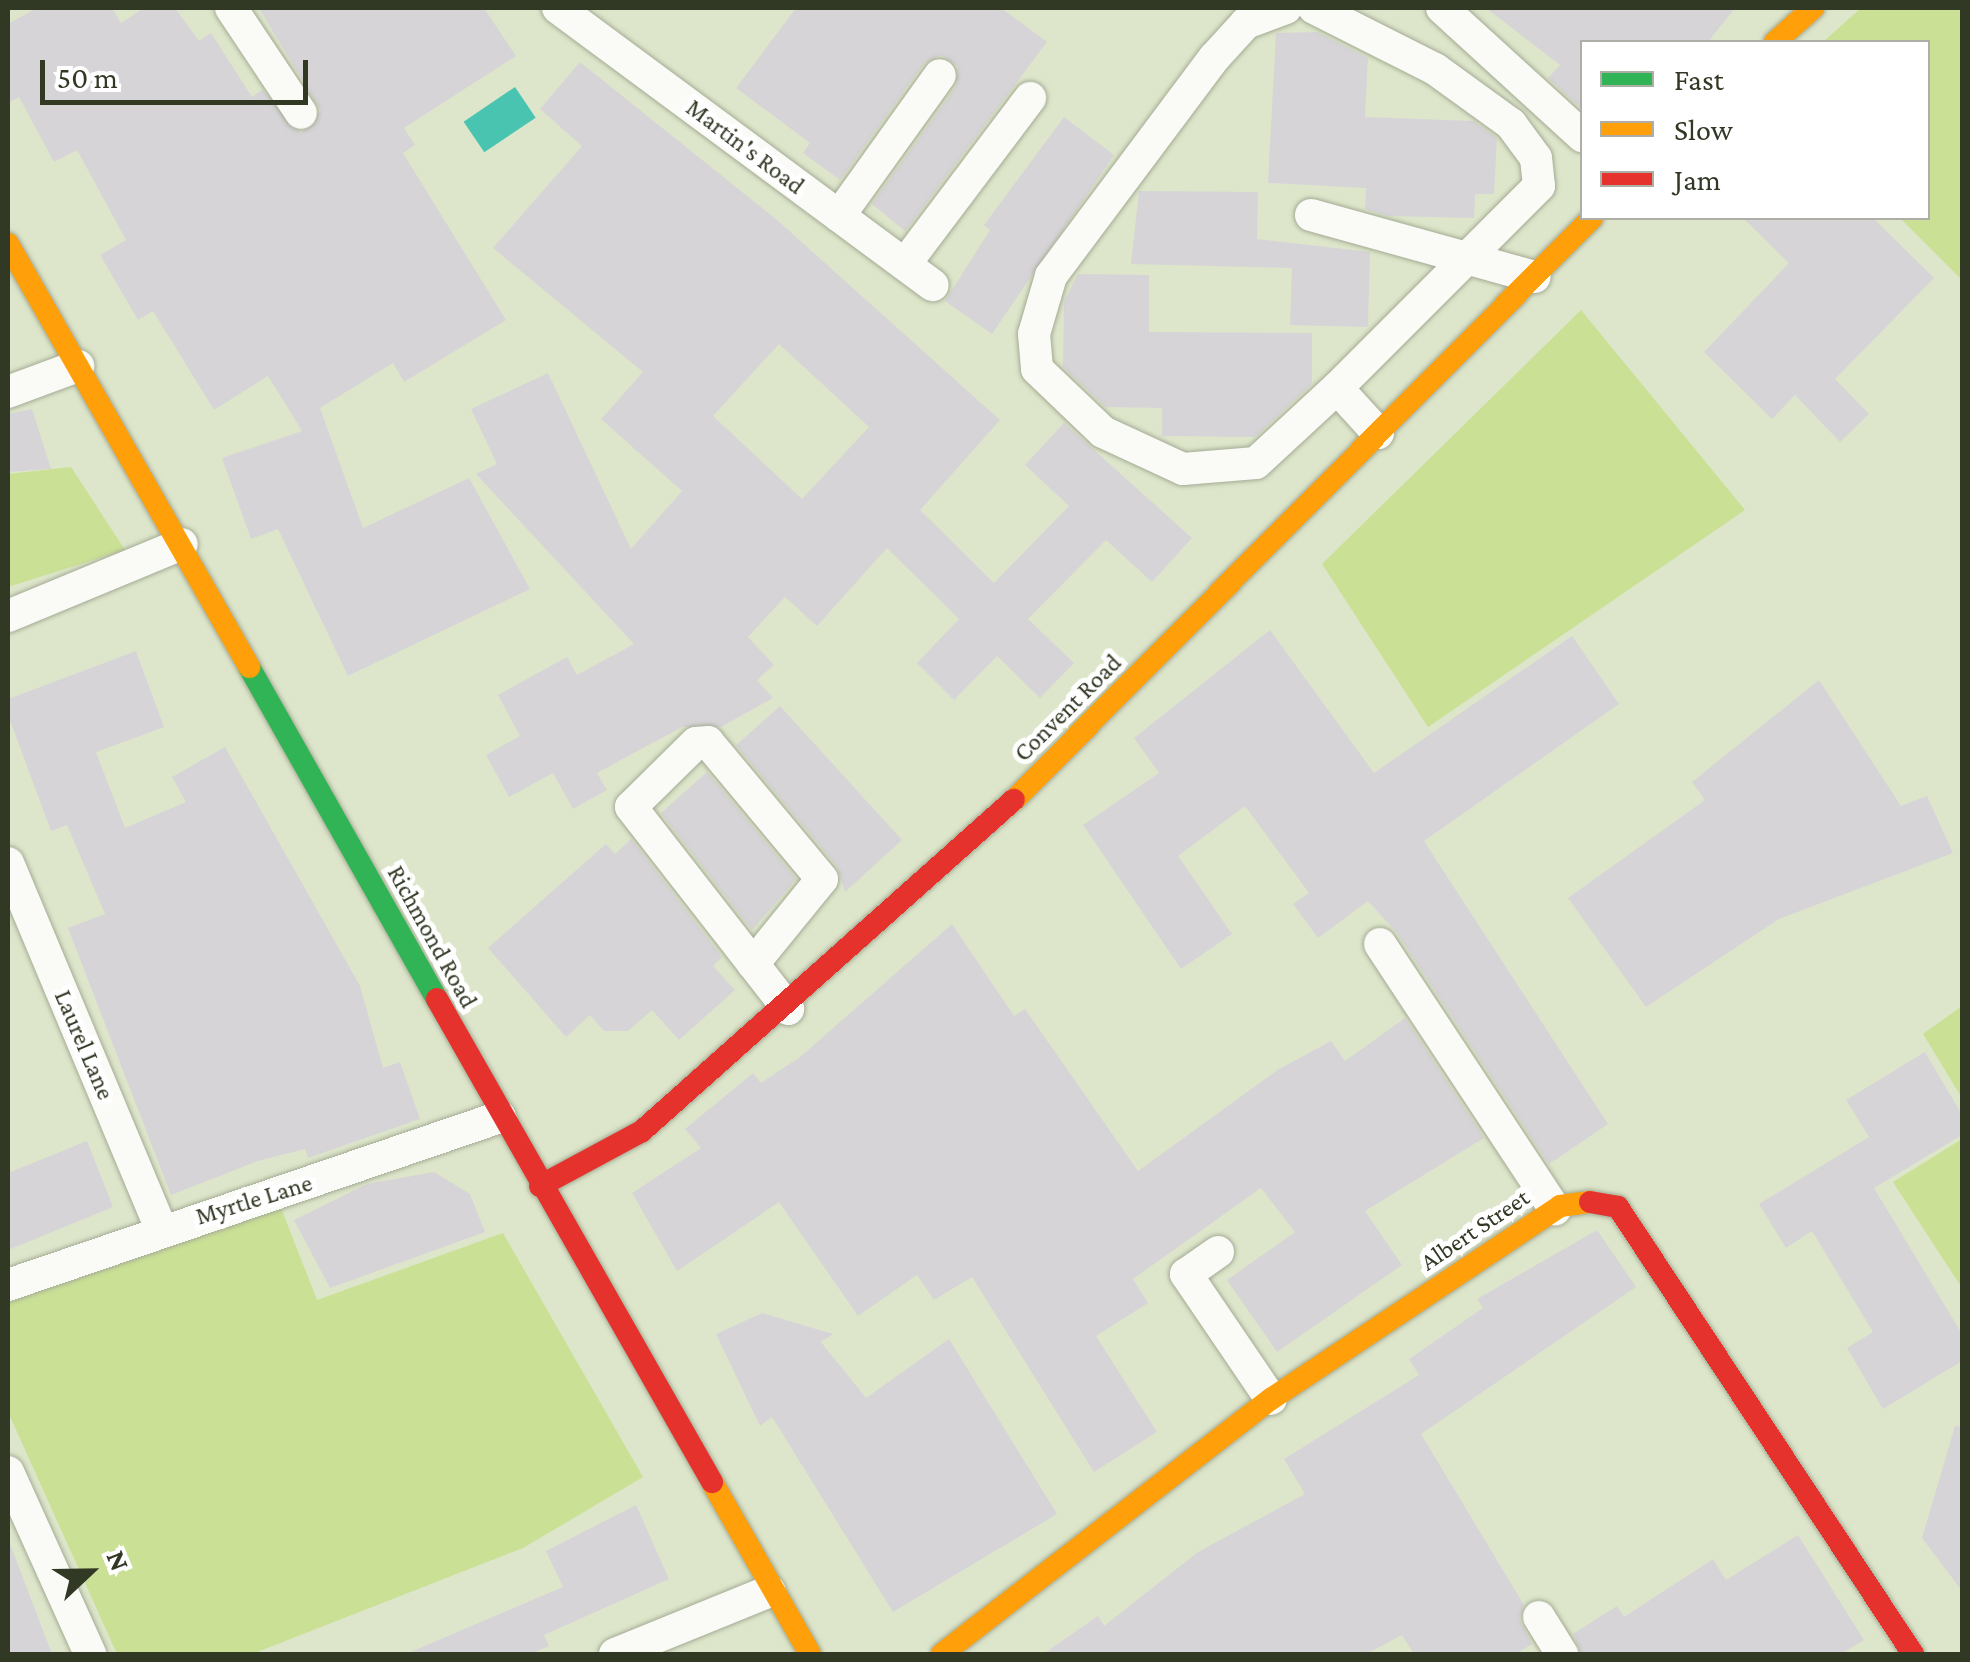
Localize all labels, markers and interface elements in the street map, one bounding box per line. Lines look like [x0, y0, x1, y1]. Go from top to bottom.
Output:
scale bar [45, 40, 312, 102]
legend [1580, 40, 1930, 220]
text: 50 m [57, 61, 118, 94]
text: Fast [1674, 63, 1724, 96]
street label: Martin's Road [680, 93, 810, 201]
text: Slow [1674, 113, 1733, 146]
text: Jam [1674, 163, 1721, 196]
street label: Convent Road [1008, 648, 1128, 768]
street label: Richmond Road [380, 860, 484, 1014]
street label: Laurel Lane [47, 986, 121, 1104]
street label: Myrtle Lane [192, 1168, 316, 1232]
street label: Albert Street [1415, 1183, 1535, 1277]
north arrow [40, 1522, 140, 1622]
text: N [100, 1546, 136, 1575]

